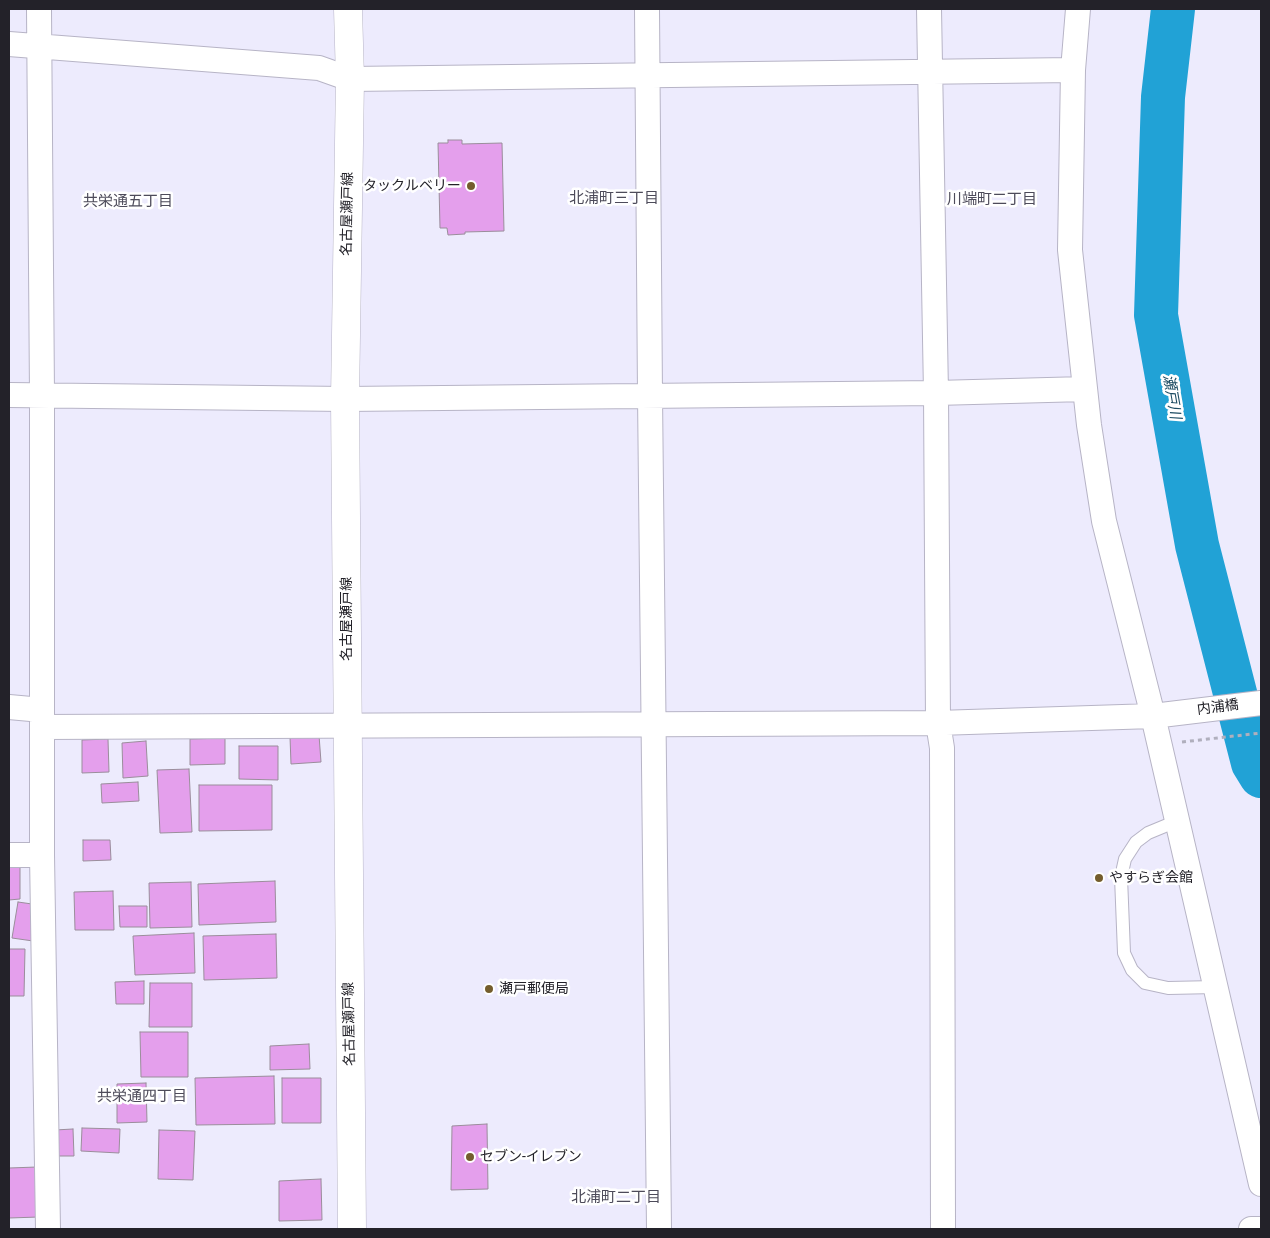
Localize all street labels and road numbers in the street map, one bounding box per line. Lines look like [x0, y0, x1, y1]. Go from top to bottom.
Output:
street label: 名古屋瀬戸線 [339, 172, 357, 256]
street label: 名古屋瀬戸線 [339, 577, 355, 661]
street label: 内浦橋 [1196, 697, 1240, 719]
street label: 名古屋瀬戸線 [341, 982, 359, 1066]

